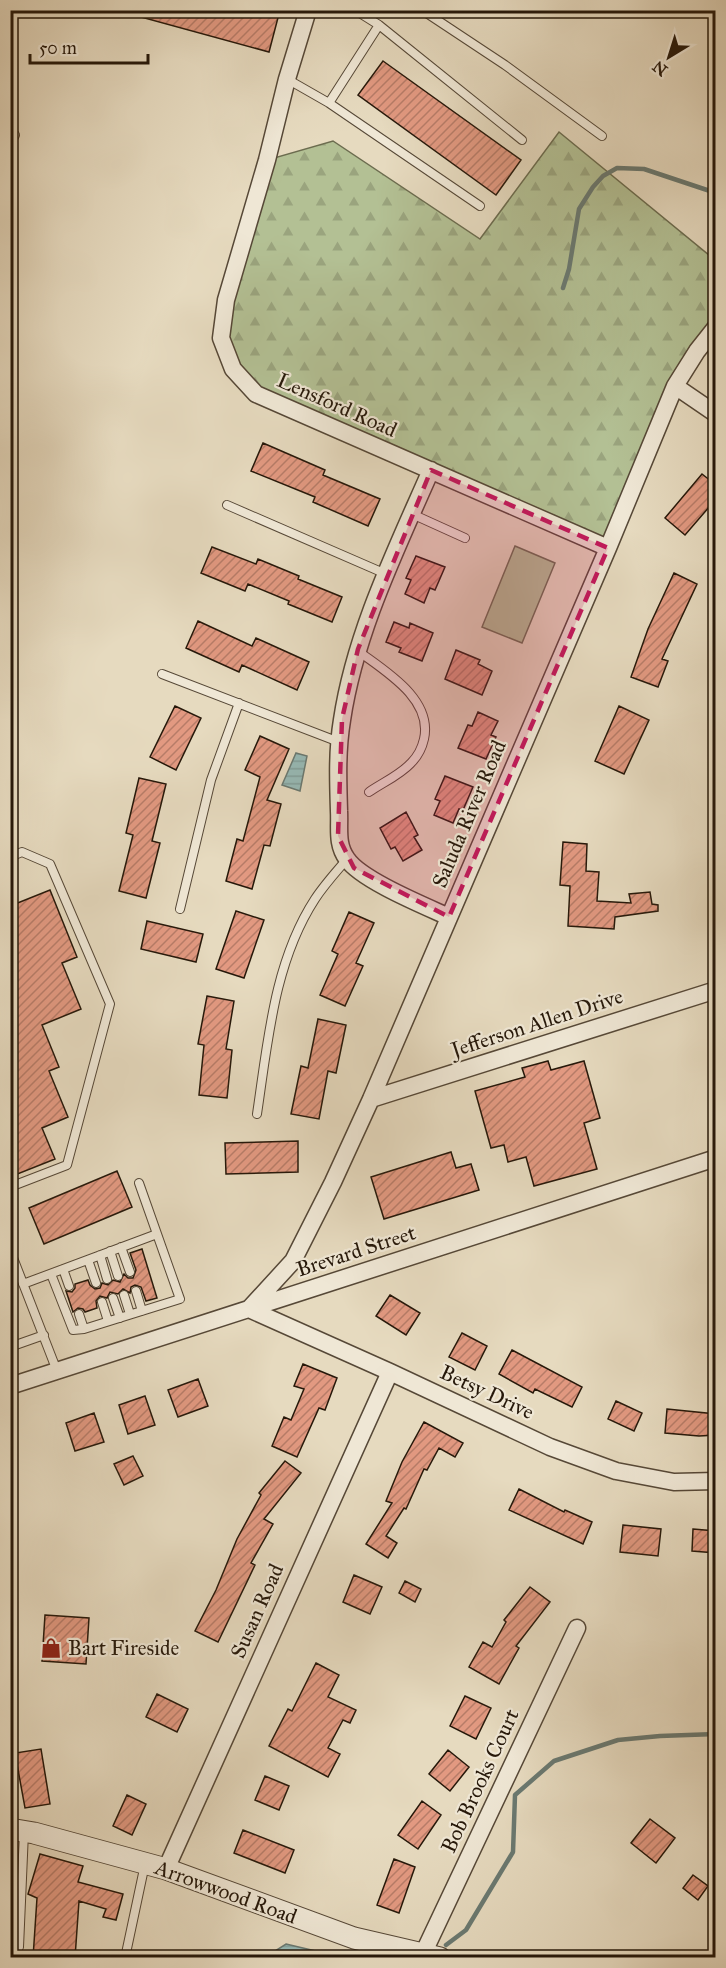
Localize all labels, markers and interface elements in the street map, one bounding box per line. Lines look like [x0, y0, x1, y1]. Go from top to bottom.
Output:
scale bar [30, 27, 148, 65]
north arrow [639, 27, 699, 87]
text: 50 m [39, 37, 77, 59]
text: N [649, 57, 671, 80]
street label: Lensford Road [273, 367, 401, 443]
street label: Saluda River Road [426, 736, 512, 892]
street label: Jefferson Allen Drive [446, 983, 626, 1064]
street label: Brevard Street [293, 1219, 420, 1283]
street label: Betsy Drive [436, 1359, 538, 1425]
street label: Susan Road [225, 1559, 289, 1662]
place label: Bart Fireside [68, 1635, 179, 1661]
shop icon: Bart Fireside [39, 1636, 63, 1660]
street label: Bob Brooks Court [435, 1704, 525, 1857]
street label: Arrowwood Road [151, 1854, 301, 1930]

